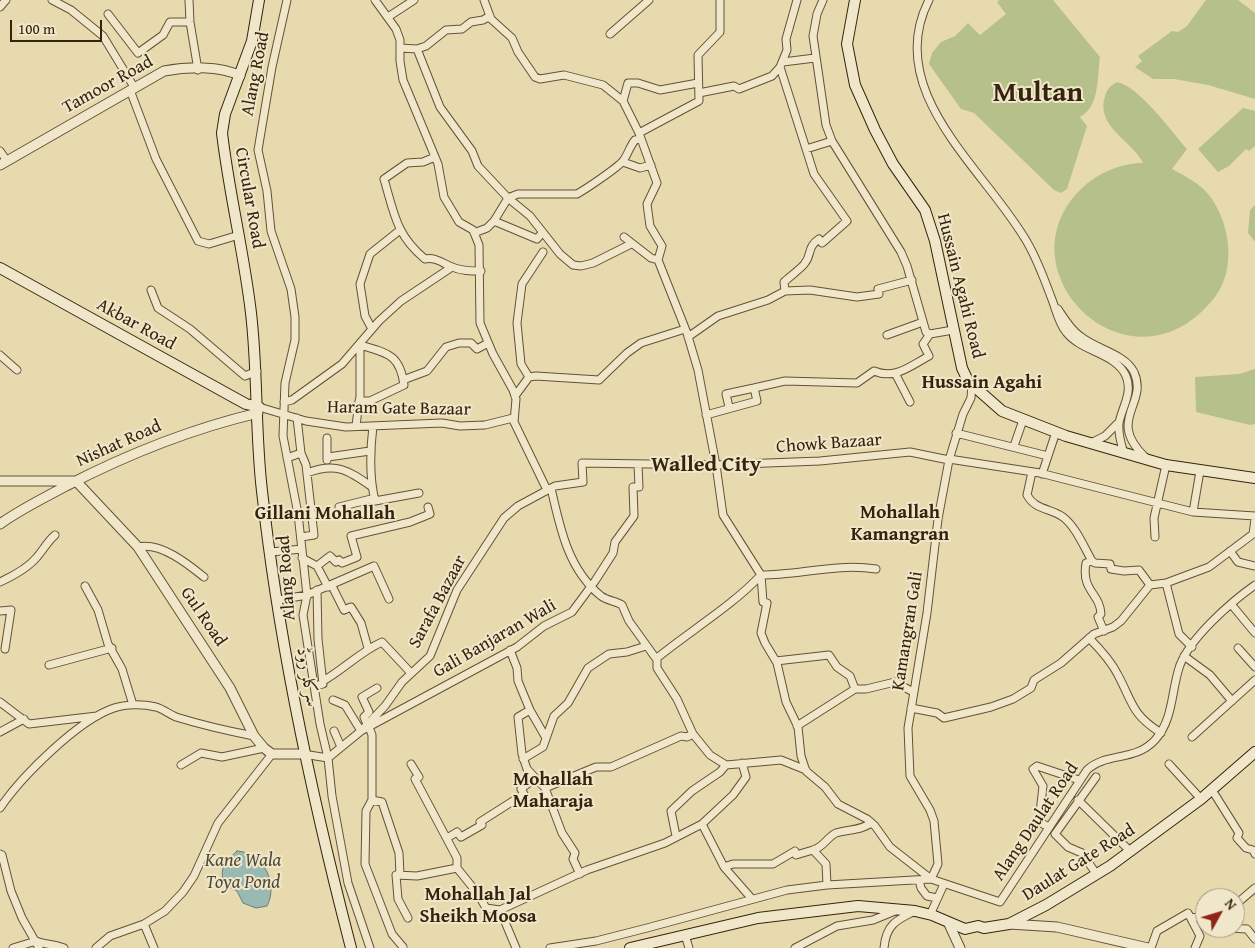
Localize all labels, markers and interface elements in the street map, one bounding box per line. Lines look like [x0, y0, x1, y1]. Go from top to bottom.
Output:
scale bar [12, 10, 105, 42]
text: 100 m [18, 18, 55, 39]
street label: Alang Road [237, 30, 275, 118]
street label: Tamoor Road [59, 51, 157, 119]
district label: Multan [993, 77, 1083, 111]
street label: Circular Road [229, 146, 269, 250]
street label: Hussain Agahi Road [932, 211, 988, 361]
street label: Akbar Road [93, 294, 179, 356]
district label: Hussain Agahi [922, 372, 1042, 394]
street label: Haram Gate Bazaar [327, 397, 471, 421]
street label: Nishat Road [73, 416, 165, 472]
street label: Chowk Bazaar [776, 430, 882, 458]
district label: Walled City [651, 452, 761, 478]
district label: Mohallah Kamangran [851, 502, 949, 546]
district label: Gillani Mohallah [255, 503, 395, 525]
street label: Alang Road [273, 535, 301, 621]
street label: Sarafa Bazaar [404, 552, 472, 652]
street label: Kamangran Gali [888, 570, 928, 692]
street label: Gul Road [175, 583, 231, 651]
street label: Gali Banjaran Wali [430, 595, 560, 683]
street label: سرکلر روڈ [291, 646, 323, 708]
street label: Alang Daulat Road [988, 759, 1084, 885]
district label: Mohallah Maharaja [513, 769, 593, 813]
street label: Daulat Gate Road [1019, 820, 1139, 906]
water label: Kane Wala Toya Pond [205, 850, 281, 894]
district label: Mohallah Jal Sheikh Moosa [419, 884, 537, 928]
north arrow [1195, 888, 1245, 938]
text: N [1220, 894, 1242, 914]

